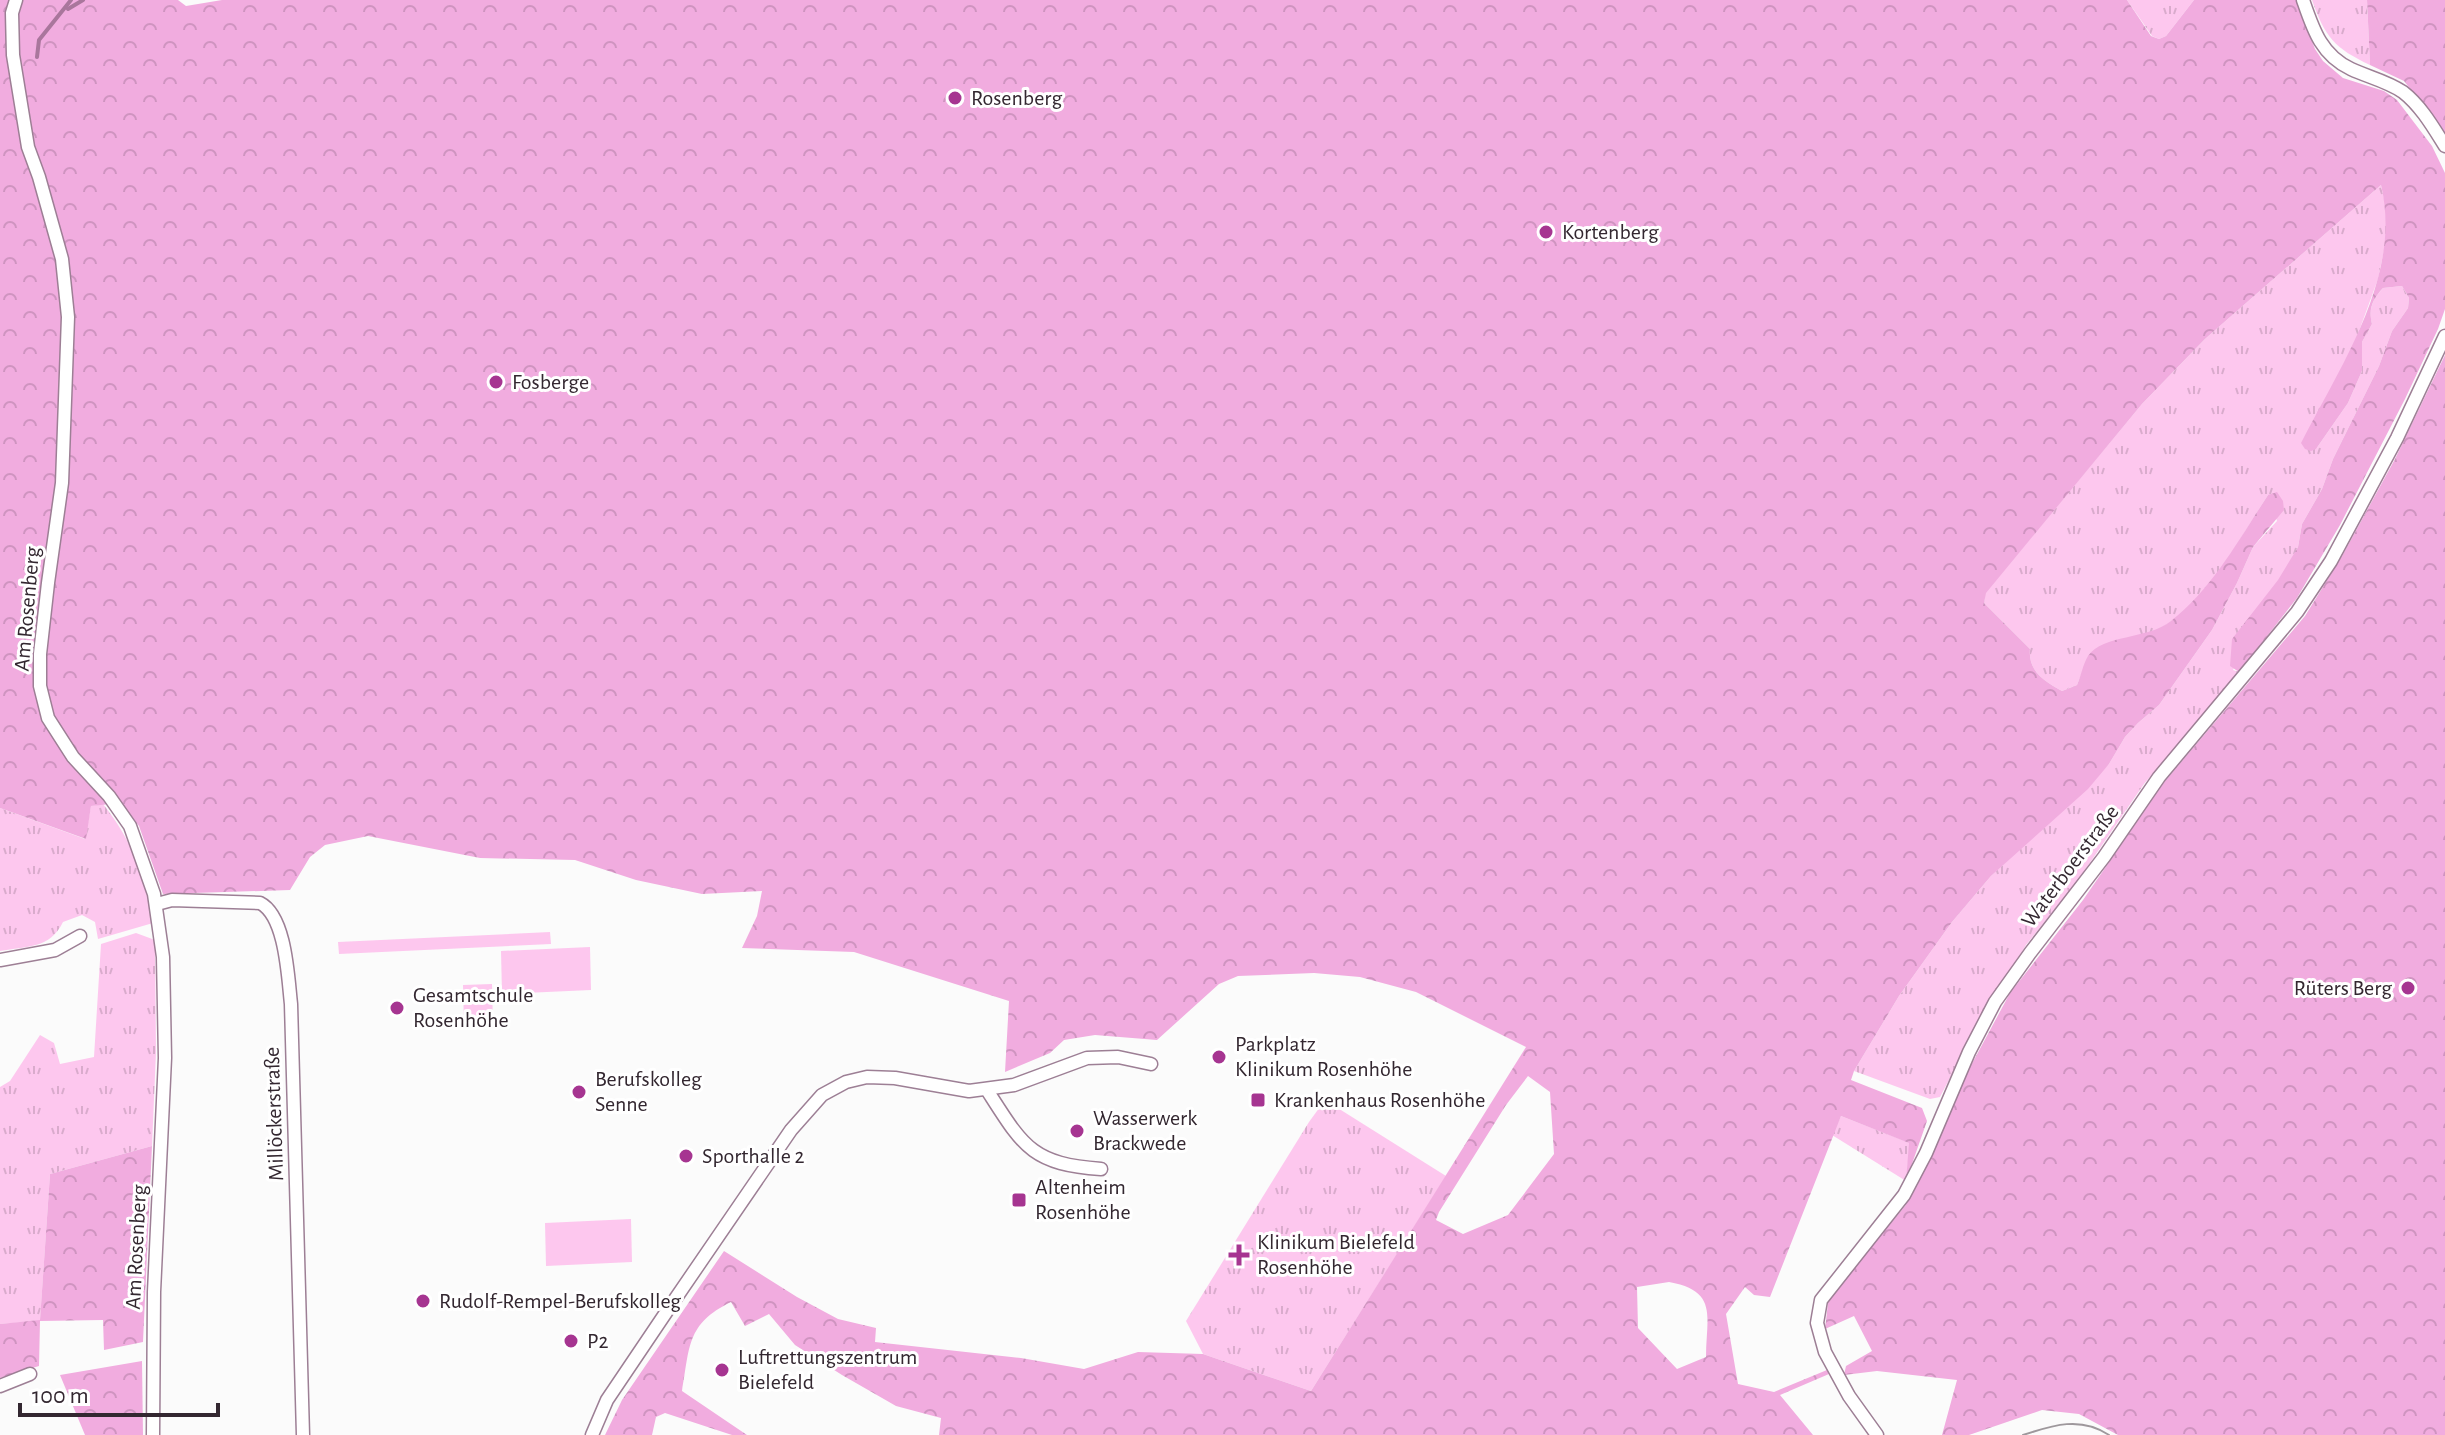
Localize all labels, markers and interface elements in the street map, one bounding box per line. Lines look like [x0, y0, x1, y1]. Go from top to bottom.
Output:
place label: Rosenberg [971, 87, 1062, 109]
marker: Rosenberg [946, 89, 964, 107]
place label: Kortenberg [1562, 221, 1659, 243]
marker: Kortenberg [1537, 223, 1555, 241]
place label: Fosberge [512, 371, 589, 393]
marker: Fosberge [487, 373, 505, 391]
street label: Am Rosenberg [11, 546, 43, 672]
street label: Waterboerstraße [2017, 801, 2123, 931]
place label: Rüters Berg [2294, 977, 2392, 999]
marker: Rüters Berg [2399, 979, 2417, 997]
place label: Gesamtschule Rosenhöhe [413, 984, 533, 1031]
marker: Gesamtschule Rosenhöhe [388, 999, 406, 1017]
place label: Parkplatz Klinikum Rosenhöhe [1235, 1033, 1412, 1080]
street label: Millöckerstraße [261, 1047, 287, 1181]
marker: Parkplatz Klinikum Rosenhöhe [1210, 1048, 1228, 1066]
place label: Berufskolleg Senne [595, 1068, 702, 1115]
marker: Berufskolleg Senne [570, 1083, 588, 1101]
place label: Krankenhaus Rosenhöhe [1274, 1089, 1485, 1111]
marker: Krankenhaus Rosenhöhe [1249, 1091, 1267, 1109]
place label: Wasserwerk Brackwede [1093, 1107, 1197, 1154]
marker: Wasserwerk Brackwede [1068, 1122, 1086, 1140]
place label: Sporthalle 2 [702, 1145, 805, 1167]
marker: Sporthalle 2 [677, 1147, 695, 1165]
place label: Altenheim Rosenhöhe [1035, 1176, 1131, 1223]
street label: Am Rosenberg [122, 1184, 150, 1310]
marker: Altenheim Rosenhöhe [1010, 1191, 1028, 1209]
place label: Klinikum Bielefeld Rosenhöhe [1257, 1231, 1415, 1278]
marker: Klinikum Bielefeld Rosenhöhe [1228, 1244, 1250, 1266]
place label: Rudolf-Rempel-Berufskolleg [439, 1290, 681, 1312]
marker: Rudolf-Rempel-Berufskolleg [414, 1292, 432, 1310]
place label: P2 [587, 1330, 608, 1352]
marker: P2 [562, 1332, 580, 1350]
place label: Luftrettungszentrum Bielefeld [738, 1346, 917, 1393]
marker: Luftrettungszentrum Bielefeld [713, 1361, 731, 1379]
scale bar [20, 1367, 218, 1417]
text: 100 m [32, 1384, 89, 1408]

